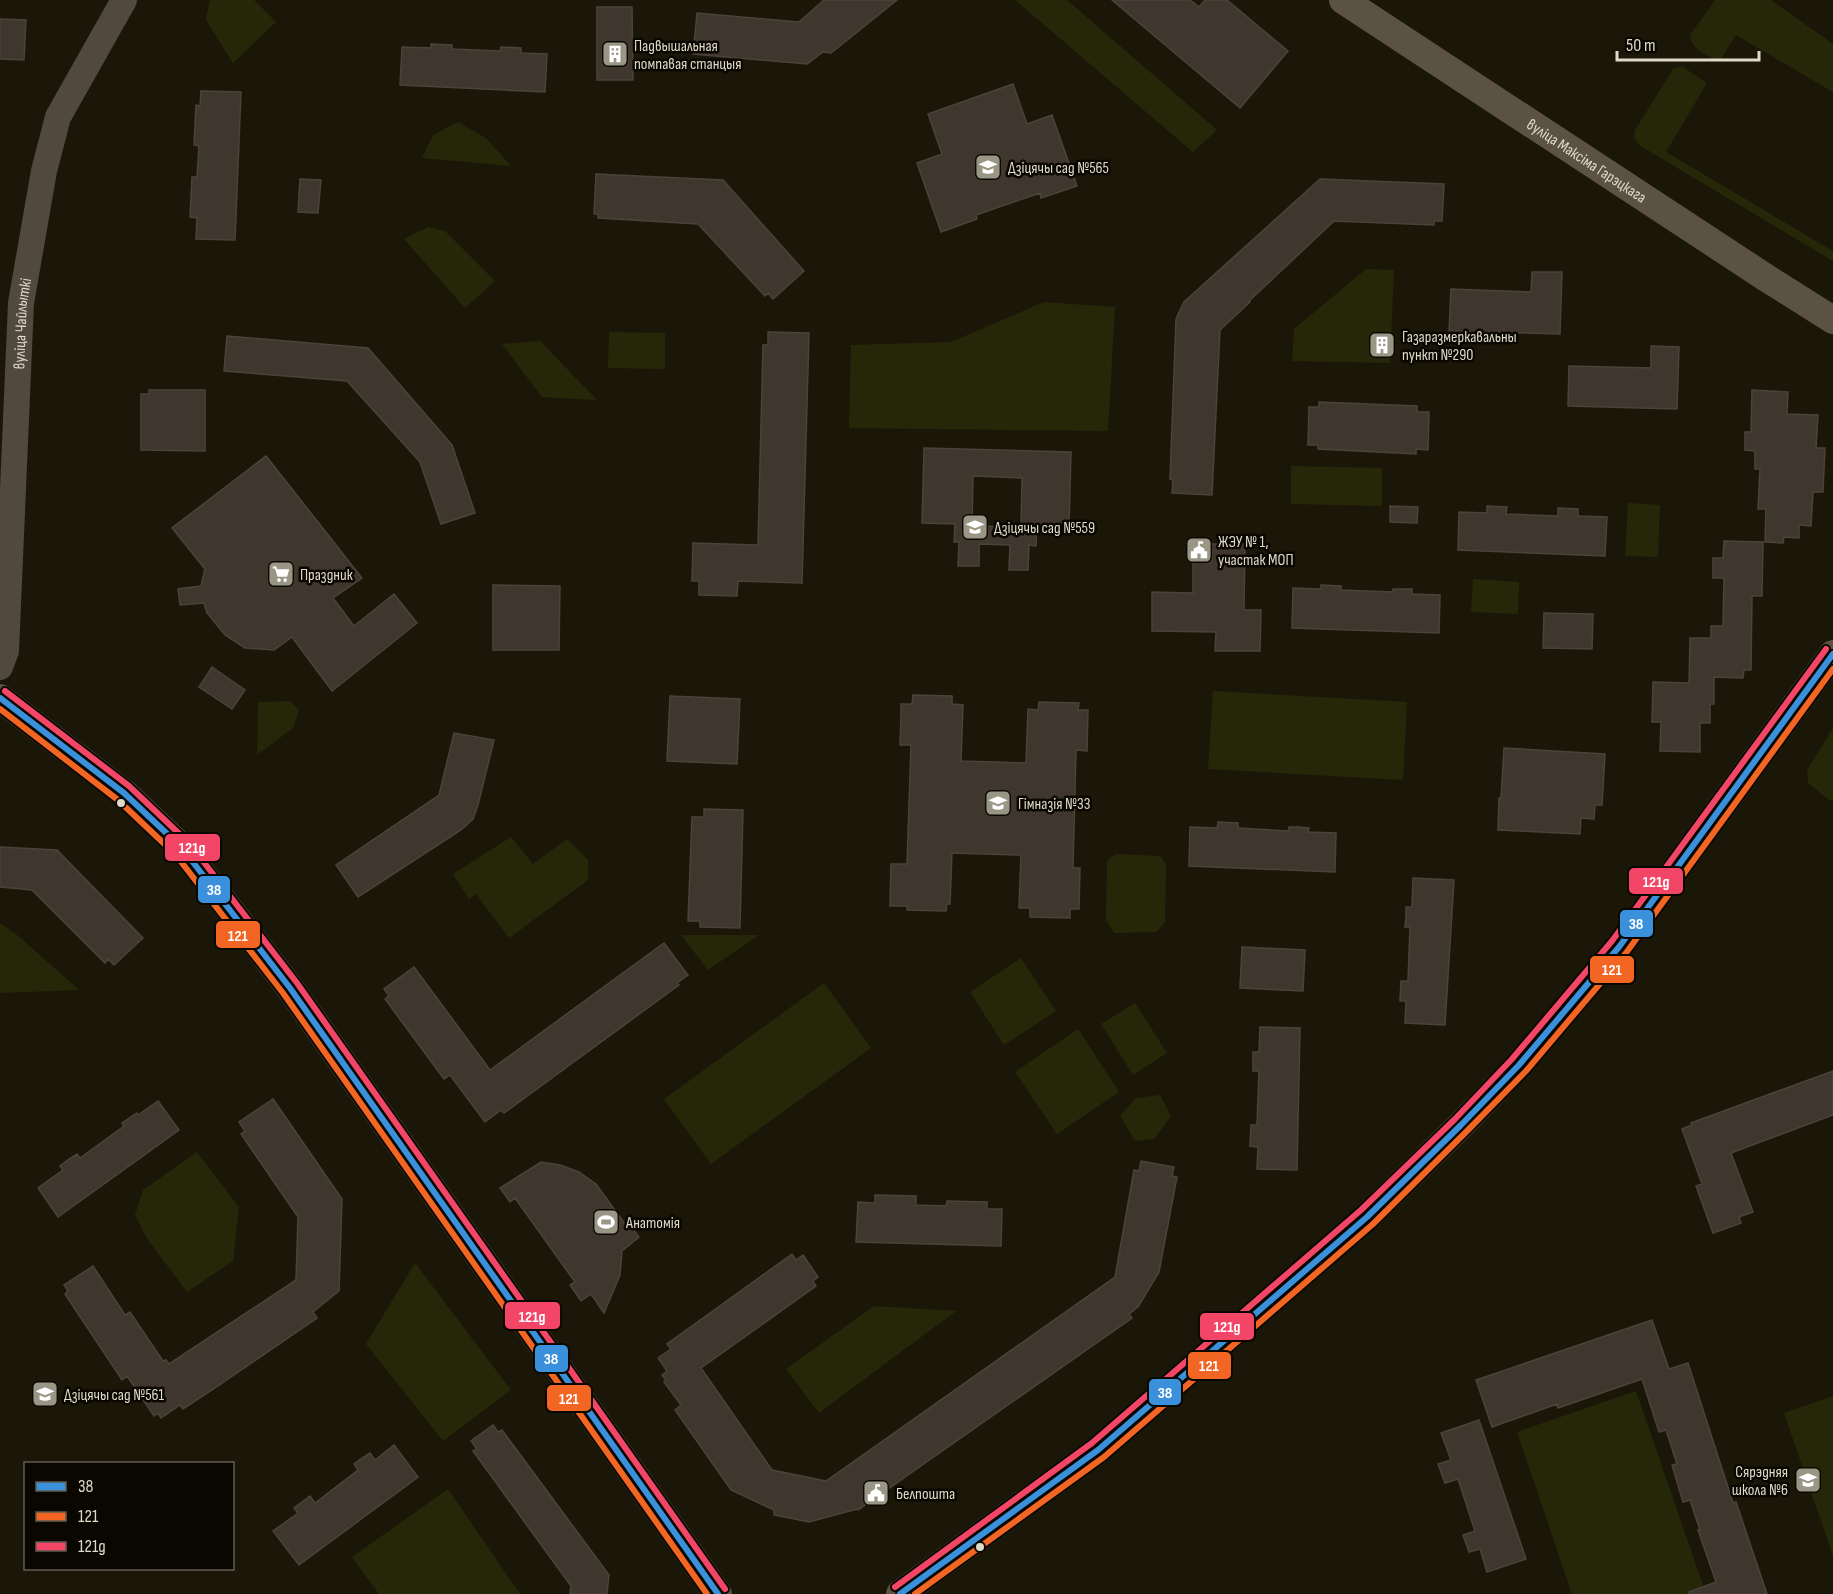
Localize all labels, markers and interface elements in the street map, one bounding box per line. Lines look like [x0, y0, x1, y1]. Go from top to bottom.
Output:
scale bar [1617, 24, 1760, 62]
text: 50 m [1626, 35, 1656, 56]
place label: Падвышальная помпавая станцыя [634, 37, 742, 74]
building icon: Падвышальная помпавая станцыя [600, 39, 630, 69]
street label: вуліца Максіма Гарэцкага [1523, 115, 1650, 208]
school or university icon: Дзіцячы сад №565 [973, 152, 1003, 182]
place label: Дзіцячы сад №565 [1008, 159, 1109, 178]
street label: вуліца Чайлыткі [10, 277, 36, 370]
place label: Газаразмеркавальны пункт №290 [1402, 328, 1517, 365]
building icon: Газаразмеркавальны пункт №290 [1367, 330, 1397, 360]
school or university icon: Дзіцячы сад №559 [960, 512, 990, 542]
place label: Дзіцячы сад №559 [994, 519, 1095, 538]
place label: ЖЭУ № 1, участак МОП [1218, 533, 1294, 570]
public building icon: ЖЭУ № 1, участак МОП [1184, 535, 1214, 565]
supermarket icon: Праздник [266, 559, 296, 589]
place label: Праздник [300, 566, 354, 585]
school or university icon: Гімназія №33 [983, 788, 1013, 818]
place label: Гімназія №33 [1018, 795, 1090, 814]
unlabelled marker [115, 797, 127, 809]
line badge: 121д [164, 833, 221, 862]
text: 121д [179, 839, 205, 858]
line badge: 121д [1628, 867, 1684, 895]
text: 121д [1643, 873, 1669, 892]
line badge: 38 [197, 875, 231, 904]
text: 38 [207, 881, 222, 900]
line badge: 38 [1619, 909, 1654, 938]
text: 38 [1629, 915, 1644, 934]
line badge: 121 [215, 920, 261, 949]
text: 121 [228, 927, 249, 946]
line badge: 121 [1589, 955, 1635, 984]
text: 121 [1602, 961, 1623, 980]
sports icon: Анатомія [591, 1207, 621, 1237]
place label: Анатомія [625, 1214, 680, 1233]
line badge: 121д [504, 1301, 561, 1330]
text: 121д [519, 1308, 545, 1327]
line badge: 121д [1199, 1312, 1255, 1341]
text: 121д [1214, 1318, 1240, 1337]
line badge: 38 [534, 1344, 569, 1373]
text: 38 [544, 1350, 559, 1369]
line badge: 121 [1187, 1351, 1232, 1380]
text: 121 [1199, 1357, 1220, 1376]
line badge: 38 [1148, 1378, 1182, 1406]
school or university icon: Дзіцячы сад №561 [30, 1379, 60, 1409]
line badge: 121 [546, 1384, 592, 1412]
text: 38 [1158, 1384, 1173, 1403]
place label: Дзіцячы сад №561 [64, 1386, 165, 1405]
text: 121 [559, 1390, 580, 1409]
legend [24, 1462, 234, 1570]
place label: Сярэдняя школа №6 [1732, 1463, 1788, 1500]
school or university icon: Сярэдняя школа №6 [1793, 1465, 1823, 1495]
text: 38 [78, 1476, 94, 1497]
public building icon: Белпошта [861, 1478, 891, 1508]
place label: Белпошта [896, 1485, 955, 1504]
text: 121 [78, 1506, 99, 1527]
text: 121д [78, 1536, 106, 1557]
unlabelled marker [974, 1541, 986, 1553]

